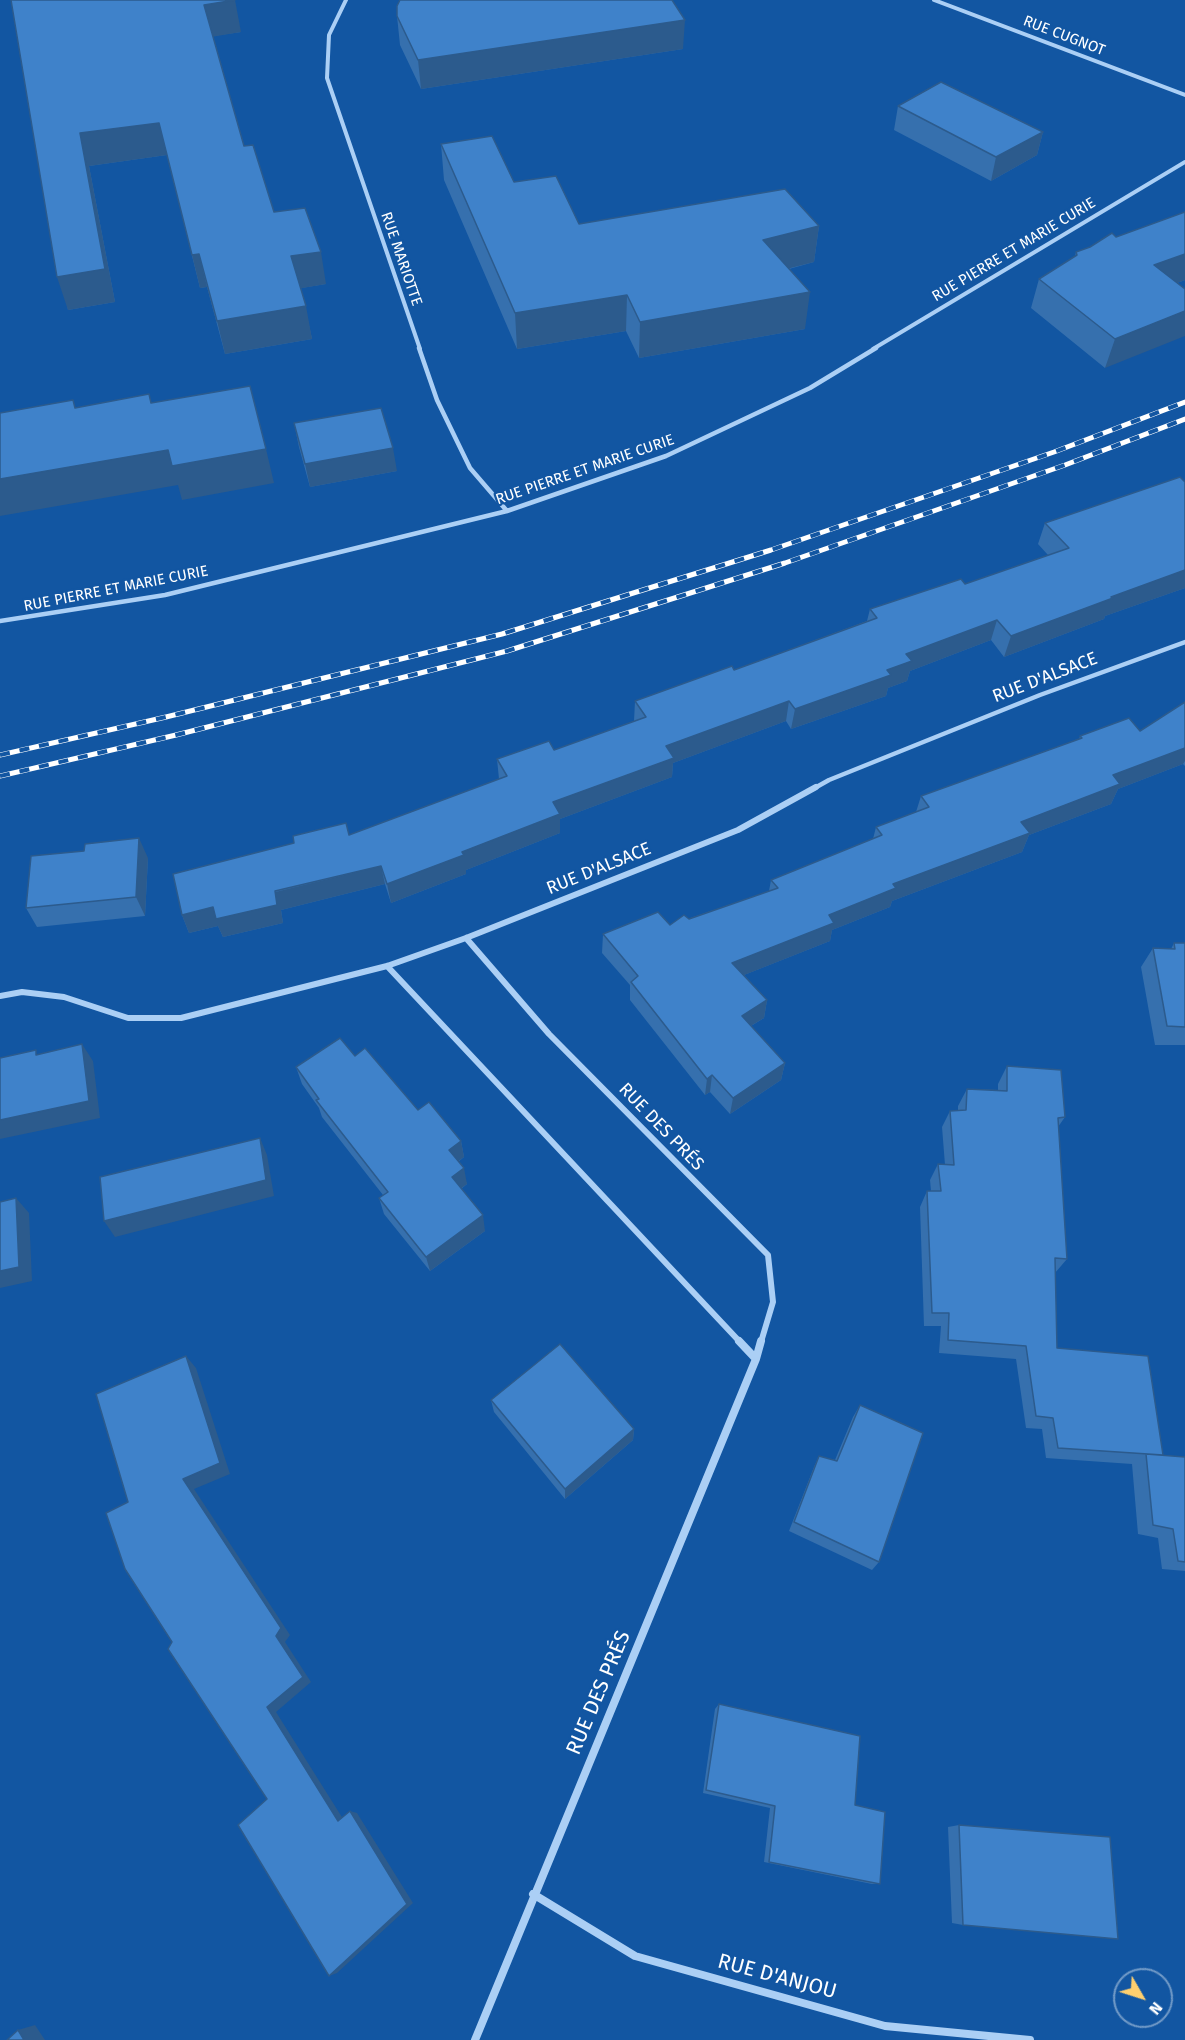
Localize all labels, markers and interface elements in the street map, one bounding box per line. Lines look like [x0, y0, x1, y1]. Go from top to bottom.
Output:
street label: RUE CUGNOT [1020, 12, 1108, 60]
street label: RUE PIERRE ET MARIE CURIE [929, 194, 1099, 306]
street label: RUE MARIOTTE [377, 210, 425, 308]
street label: RUE PIERRE ET MARIE CURIE [493, 431, 677, 509]
street label: RUE PIERRE ET MARIE CURIE [22, 562, 210, 616]
street label: RUE D'ALSACE [989, 648, 1101, 708]
street label: RUE D'ALSACE [544, 838, 654, 900]
street label: RUE DES PRÉS [614, 1079, 708, 1175]
street label: RUE DES PRÉS [562, 1627, 636, 1759]
street label: RUE D'ANJOU [715, 1949, 839, 2005]
north arrow [1113, 1968, 1173, 2028]
text: N [1145, 1998, 1167, 2018]

